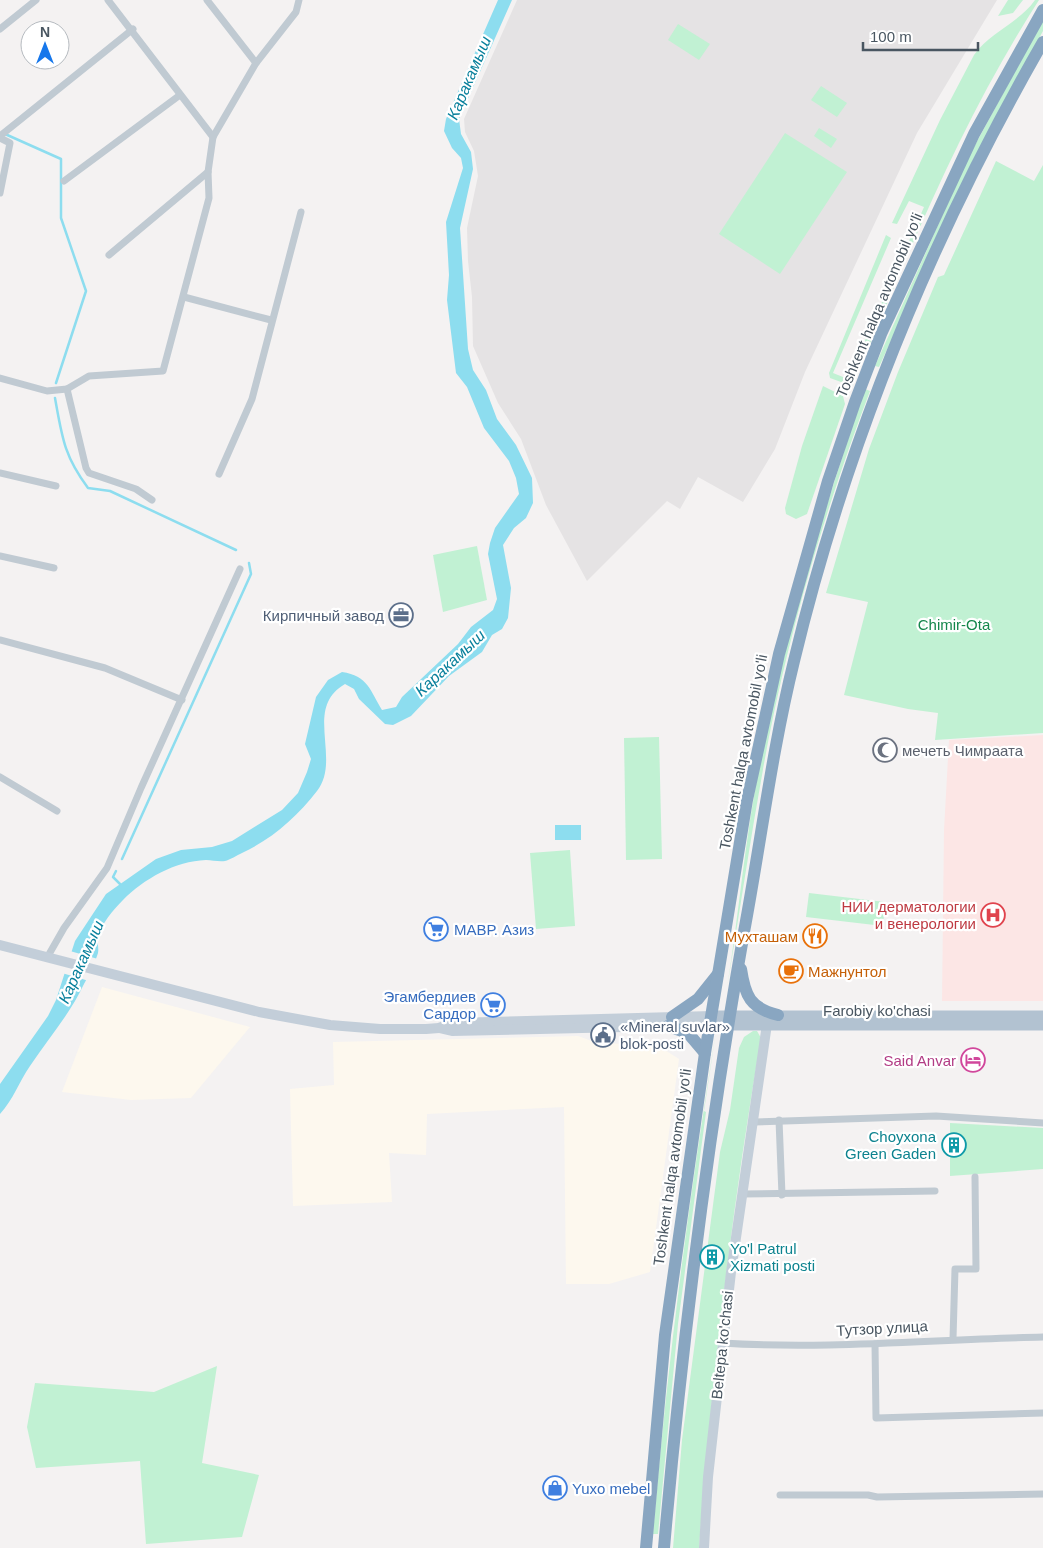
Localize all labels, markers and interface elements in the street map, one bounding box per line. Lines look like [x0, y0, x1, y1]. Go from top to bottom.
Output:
north arrow [20, 20, 70, 70]
scale bar [863, 20, 978, 52]
text: N [40, 24, 50, 40]
text: 100 m [870, 28, 912, 45]
water label: Каракамыш [444, 34, 494, 122]
street label: Toshkent halqa avtomobil yo'li [832, 210, 926, 400]
office icon: Кирпичный завод [388, 602, 414, 628]
place label: Кирпичный завод [263, 607, 384, 624]
park label: Chimir-Ota [918, 616, 991, 633]
water label: Каракамыш [412, 627, 488, 699]
street label: Toshkent halqa avtomobil yo'li [716, 653, 770, 851]
mosque icon: мечеть Чимраата [872, 737, 898, 763]
place label: мечеть Чимраата [902, 742, 1024, 759]
place label: НИИ дерматологии и венерологии [841, 898, 976, 932]
hospital icon: НИИ дерматологии и венерологии [980, 902, 1006, 928]
supermarket icon: МАВР. Азиз [423, 916, 449, 942]
water label: Каракамыш [55, 918, 107, 1006]
place label: МАВР. Азиз [454, 921, 534, 938]
restaurant icon: Мухташам [802, 923, 828, 949]
place label: Мухташам [725, 928, 798, 945]
cafe icon: Мажнунтол [778, 958, 804, 984]
place label: Мажнунтол [808, 963, 887, 980]
place label: Эгамбердиев Сардор [383, 988, 476, 1022]
supermarket icon: Эгамбердиев Сардор [480, 992, 506, 1018]
street label: Farobiy ko'chasi [823, 1002, 931, 1019]
place label: «Mineral suvlar» blok-posti [620, 1018, 730, 1052]
public building icon: «Mineral suvlar» blok-posti [590, 1022, 616, 1048]
hotel icon: Said Anvar [960, 1047, 986, 1073]
place label: Said Anvar [883, 1052, 956, 1069]
street label: Toshkent halqa avtomobil yo'li [650, 1067, 694, 1267]
place label: Choyxona Green Gaden [845, 1128, 937, 1162]
building icon: Choyxona Green Gaden [941, 1132, 967, 1158]
place label: Yo'l Patrul Xizmati posti [730, 1240, 815, 1274]
building icon: Yo'l Patrul Xizmati posti [699, 1244, 725, 1270]
street label: Beltepa ko'chasi [708, 1290, 736, 1400]
street label: Тутзор улица [836, 1317, 929, 1339]
shop icon: Yuxo mebel [542, 1475, 568, 1501]
place label: Yuxo mebel [572, 1480, 650, 1497]

